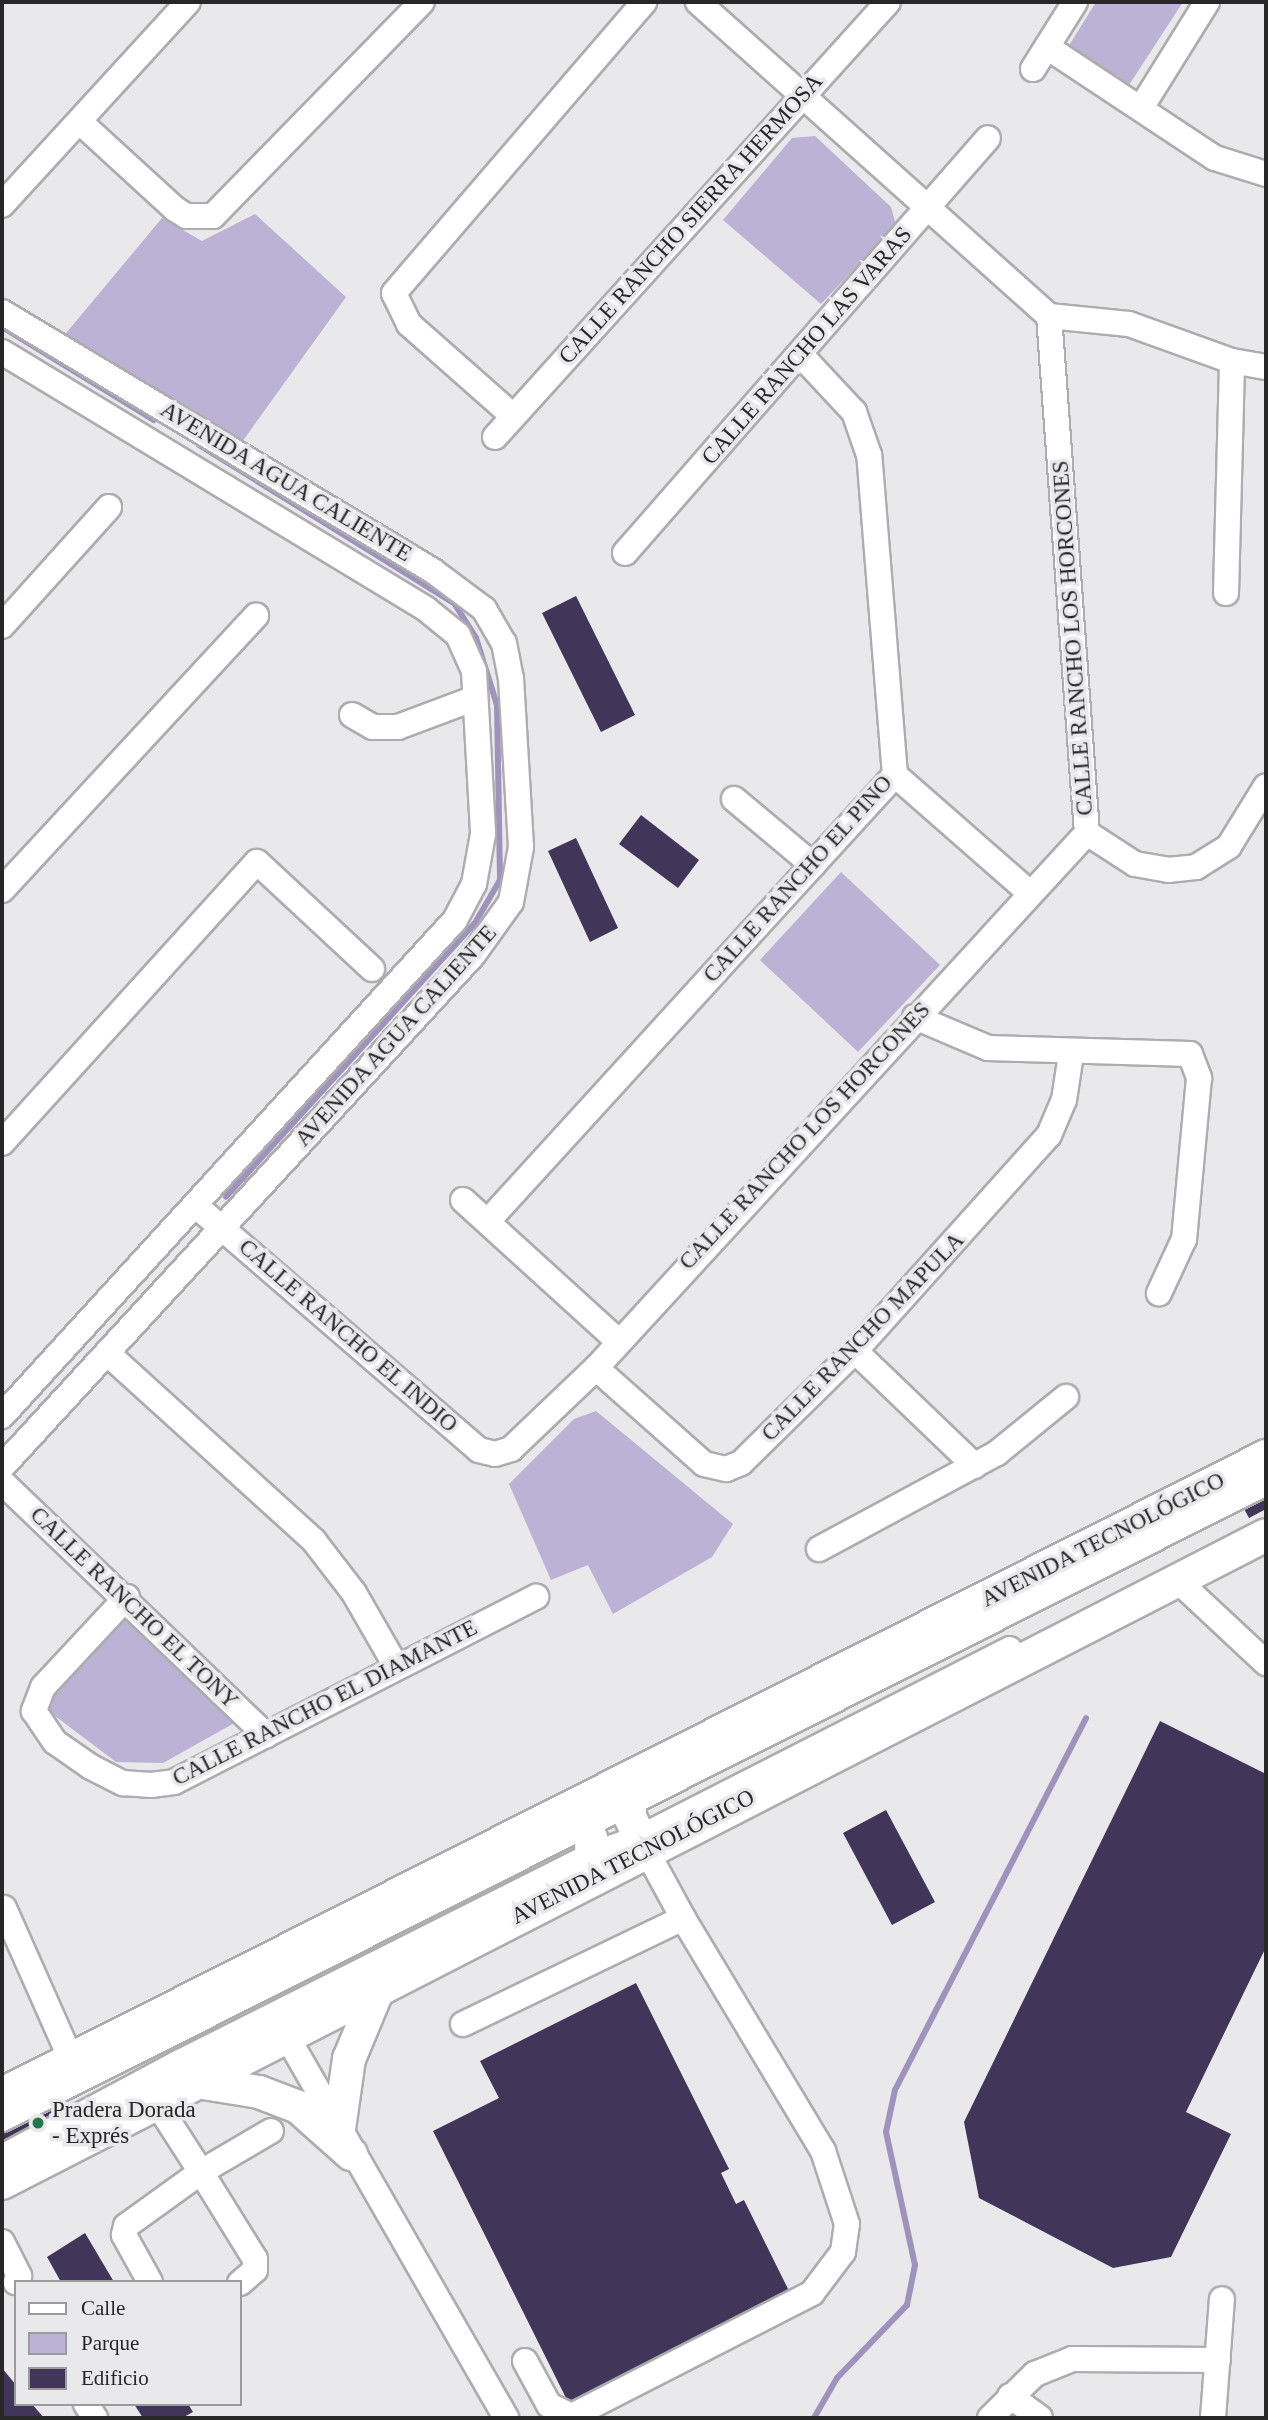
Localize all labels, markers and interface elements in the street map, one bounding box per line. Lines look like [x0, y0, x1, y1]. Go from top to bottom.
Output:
street label: CALLE RANCHO SIERRA HERMOSA [553, 68, 829, 370]
street label: CALLE RANCHO LAS VARAS [696, 221, 918, 471]
street label: AVENIDA AGUA CALIENTE [154, 395, 418, 569]
street label: CALLE RANCHO LOS HORCONES [1047, 460, 1099, 816]
street label: CALLE RANCHO EL PINO [697, 769, 899, 989]
street label: AVENIDA AGUA CALIENTE [288, 918, 504, 1154]
street label: CALLE RANCHO LOS HORCONES [674, 996, 936, 1276]
street label: CALLE RANCHO MAPULA [756, 1227, 970, 1447]
street label: CALLE RANCHO EL INDIO [233, 1233, 463, 1439]
street label: AVENIDA TECNOLÓGICO [976, 1466, 1230, 1614]
street label: CALLE RANCHO EL TONY [24, 1501, 244, 1715]
street label: CALLE RANCHO EL DIAMANTE [168, 1614, 482, 1792]
street label: AVENIDA TECNOLÓGICO [506, 1783, 760, 1931]
place label: Pradera Dorada - Exprés [52, 2096, 196, 2150]
marker: Pradera Dorada - Exprés [30, 2115, 46, 2131]
legend [14, 2280, 242, 2406]
text: Calle [81, 2296, 125, 2320]
text: Parque [81, 2331, 139, 2355]
text: Edificio [81, 2366, 149, 2390]

